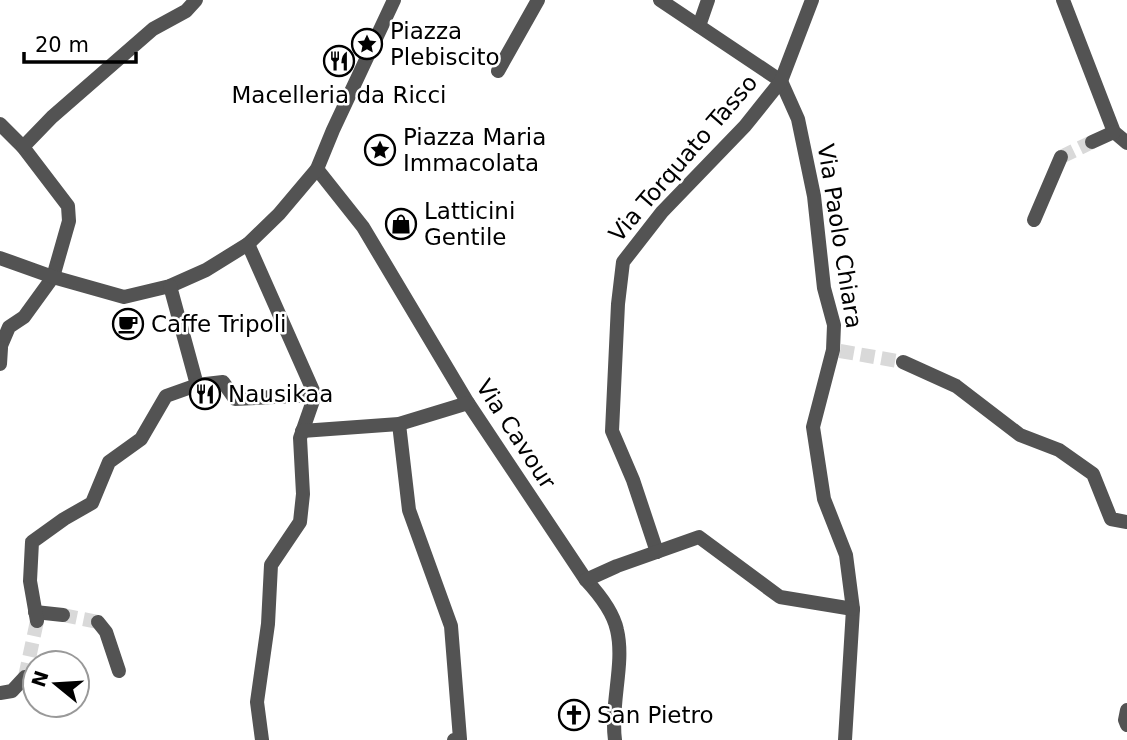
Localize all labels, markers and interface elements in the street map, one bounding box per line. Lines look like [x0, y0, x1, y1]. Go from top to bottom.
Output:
place label: Piazza Plebiscito [390, 18, 500, 70]
scale bar [24, 21, 136, 65]
place icon: Piazza Plebiscito [350, 27, 384, 61]
text: 20 m [35, 33, 89, 57]
restaurant icon: Macelleria da Ricci [322, 44, 356, 78]
street label: Via Torquato Tasso [604, 69, 762, 247]
place label: Macelleria da Ricci [232, 82, 446, 108]
place label: Piazza Maria Immacolata [403, 124, 546, 176]
place icon: Piazza Maria Immacolata [363, 133, 397, 167]
street label: Via Paolo Chiara [813, 142, 867, 330]
place label: Latticini Gentile [424, 198, 515, 250]
shop icon: Latticini Gentile [384, 207, 418, 241]
cafe icon: Caffe Tripoli [111, 307, 145, 341]
place label: Caffe Tripoli [151, 311, 286, 337]
street label: Via Cavour [471, 375, 561, 494]
restaurant icon: Nausikaa [188, 377, 222, 411]
place label: Nausikaa [228, 381, 333, 407]
north arrow [21, 649, 91, 719]
text: N [27, 668, 53, 690]
church icon: San Pietro [557, 698, 591, 732]
place label: San Pietro [597, 702, 714, 728]

